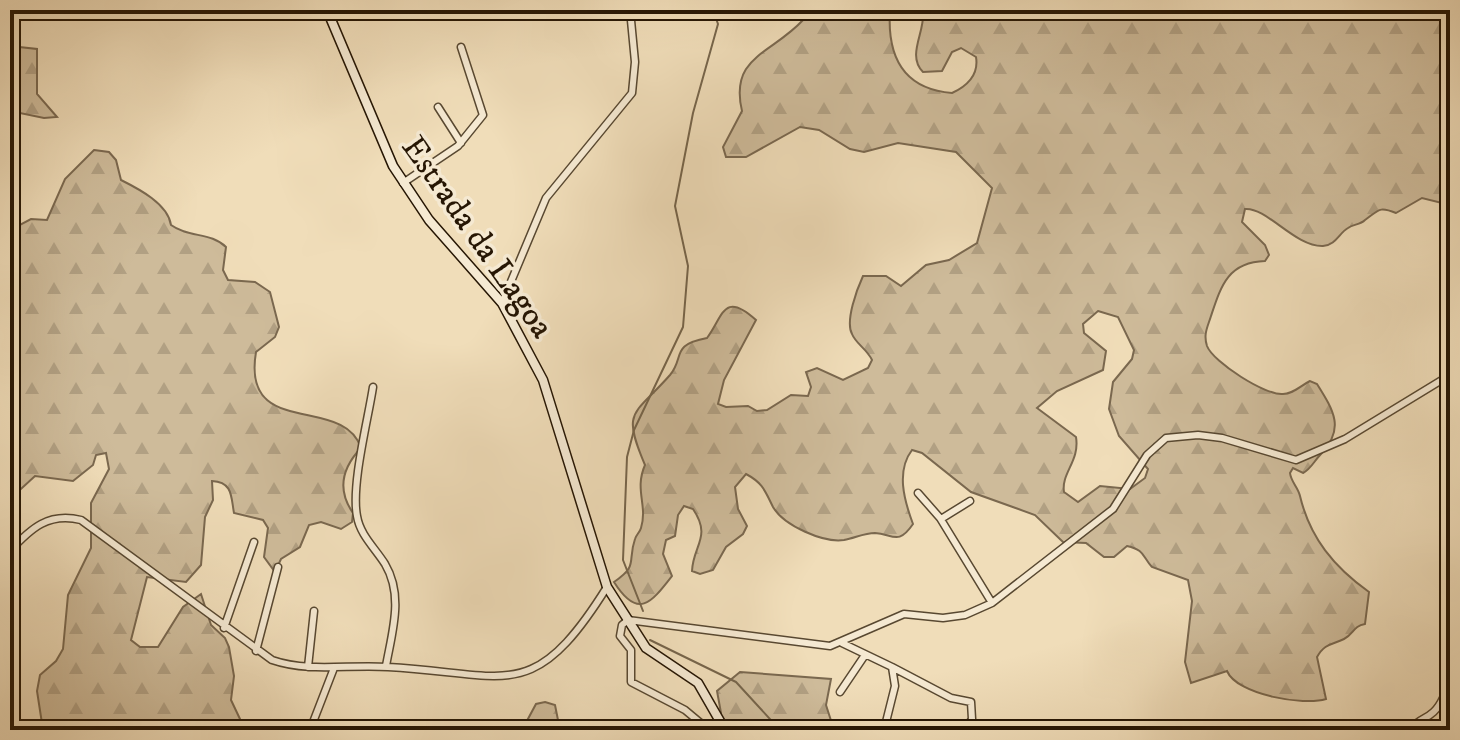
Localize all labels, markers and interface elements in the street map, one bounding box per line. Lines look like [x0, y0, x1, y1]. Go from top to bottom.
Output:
street label: Estrada da Lagoa [392, 128, 563, 347]

